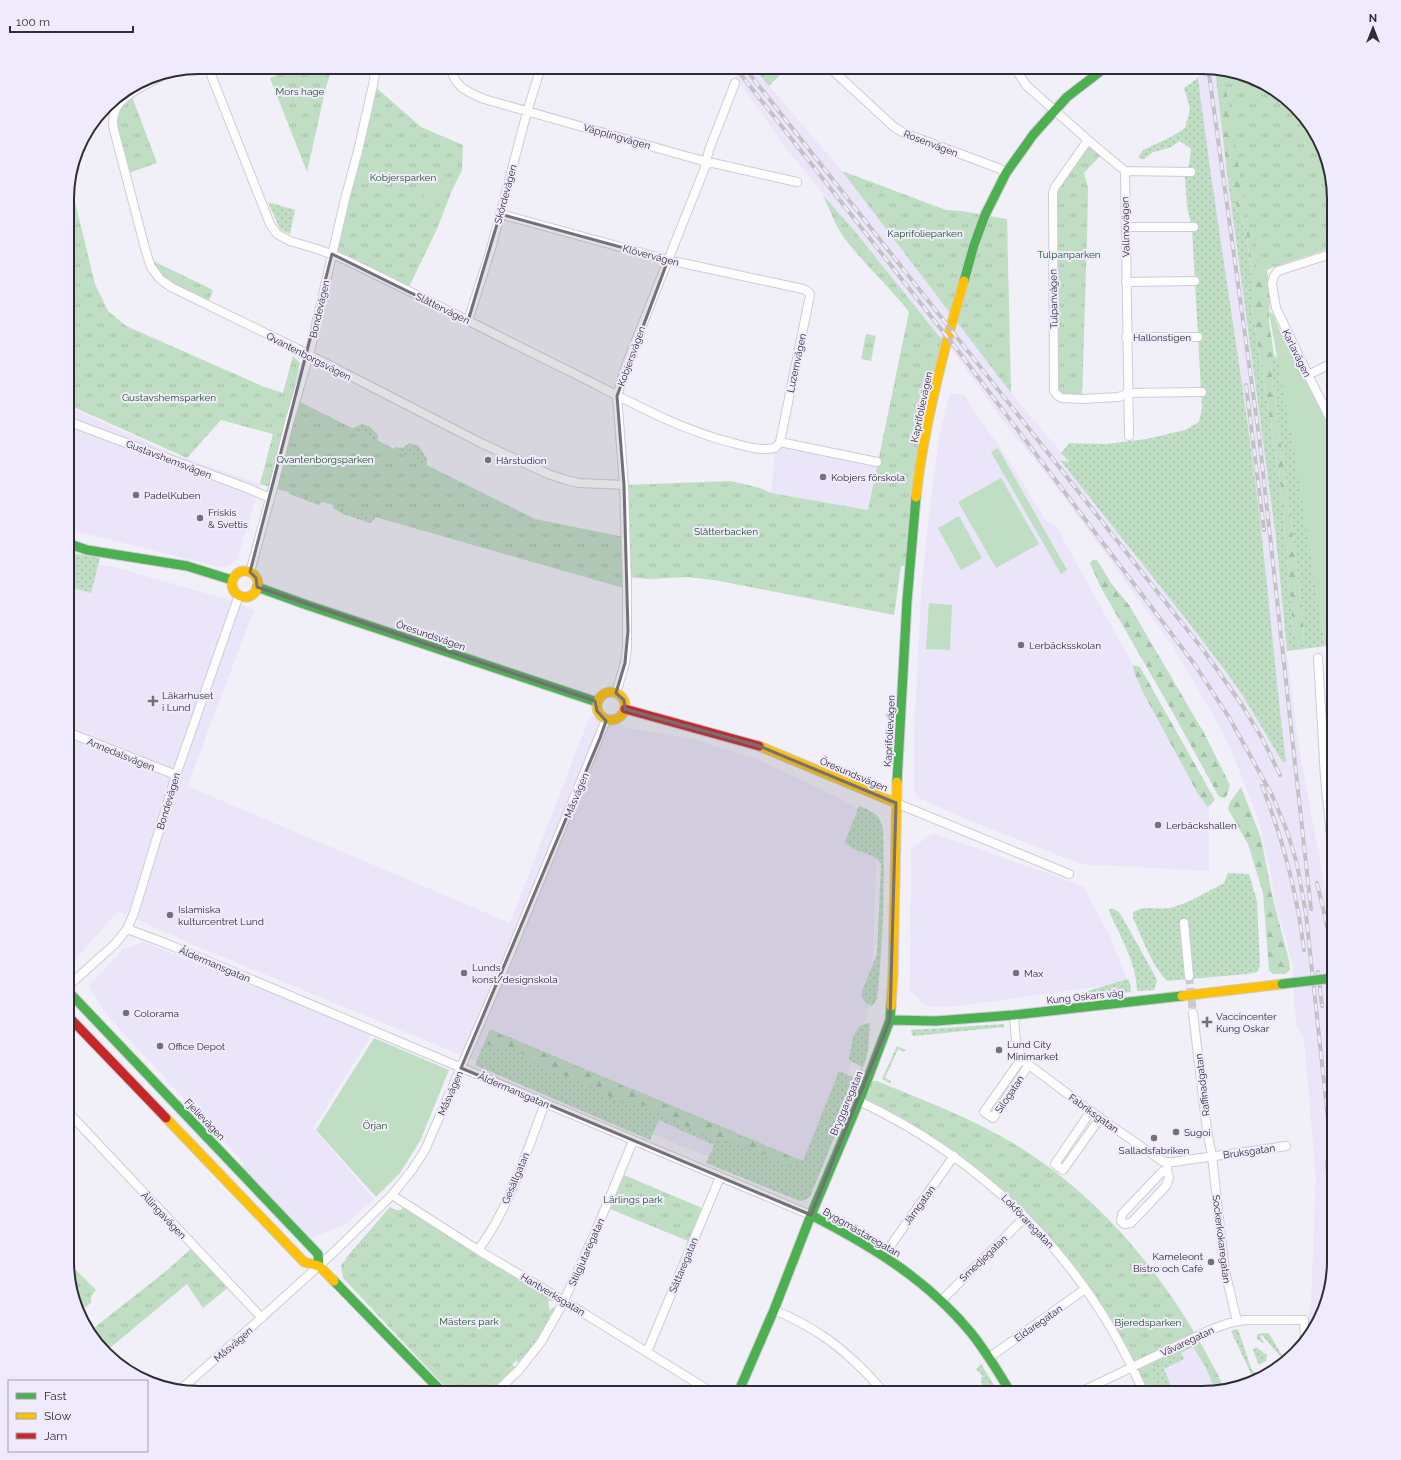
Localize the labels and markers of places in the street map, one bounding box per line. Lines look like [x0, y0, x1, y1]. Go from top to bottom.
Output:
marker: Hårstudion [483, 455, 493, 465]
place label: Hårstudion [496, 455, 547, 466]
marker: Kobjers förskola [818, 472, 828, 482]
place label: Kobjers förskola [831, 472, 905, 483]
marker: PadelKuben [131, 490, 141, 500]
place label: PadelKuben [144, 490, 201, 501]
place label: Friskis & Svettis [208, 507, 248, 530]
marker: Friskis & Svettis [195, 513, 205, 523]
marker: Lerbäcksskolan [1016, 640, 1026, 650]
place label: Lerbäcksskolan [1029, 640, 1101, 651]
place label: Läkarhuset i Lund [162, 690, 214, 713]
marker: Läkarhuset i Lund [147, 695, 159, 707]
marker: Lerbäckshallen [1153, 820, 1163, 830]
place label: Lerbäckshallen [1166, 820, 1237, 831]
place label: Islamiska kulturcentret Lund [178, 904, 264, 927]
marker: Islamiska kulturcentret Lund [165, 910, 175, 920]
place label: Lunds konst/designskola [472, 962, 558, 985]
marker: Lunds konst/designskola [459, 968, 469, 978]
marker: Max [1011, 968, 1021, 978]
place label: Max [1024, 968, 1043, 979]
marker: Colorama [121, 1008, 131, 1018]
place label: Colorama [134, 1008, 179, 1019]
place label: Vaccincenter Kung Oskar [1216, 1011, 1277, 1034]
marker: Vaccincenter Kung Oskar [1201, 1016, 1213, 1028]
place label: Lund City Minimarket [1007, 1039, 1059, 1062]
marker: Office Depot [155, 1041, 165, 1051]
place label: Office Depot [168, 1041, 226, 1052]
marker: Lund City Minimarket [994, 1045, 1004, 1055]
marker: Sugoi [1171, 1127, 1181, 1137]
place label: Sugoi [1184, 1127, 1210, 1138]
marker: Salladsfabriken [1149, 1133, 1159, 1143]
place label: Salladsfabriken [1119, 1145, 1190, 1156]
place label: Kameleont Bistro och Café [1133, 1251, 1204, 1274]
marker: Kameleont Bistro och Café [1206, 1257, 1216, 1267]

